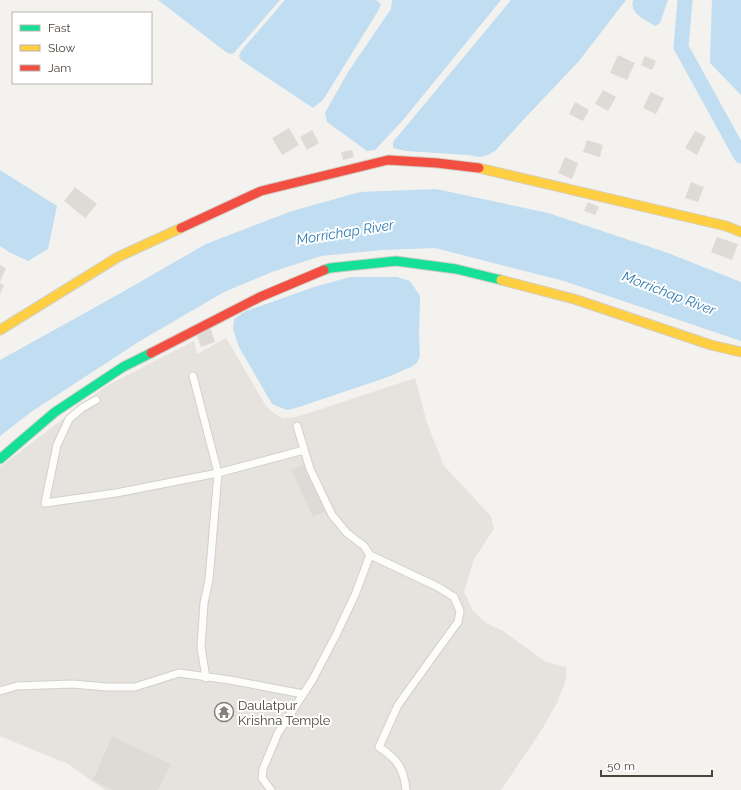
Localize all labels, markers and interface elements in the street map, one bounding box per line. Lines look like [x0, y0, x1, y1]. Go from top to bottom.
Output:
legend [12, 12, 152, 84]
text: Fast [48, 21, 71, 35]
text: Slow [48, 41, 75, 55]
text: Jam [48, 61, 71, 75]
water label: Morrichap River [295, 216, 396, 248]
water label: Morrichap River [620, 268, 719, 319]
place label: Daulatpur Krishna Temple [238, 698, 331, 728]
temple icon: Daulatpur Krishna Temple [213, 701, 235, 723]
scale bar [601, 752, 712, 778]
text: 50 m [607, 759, 635, 773]

